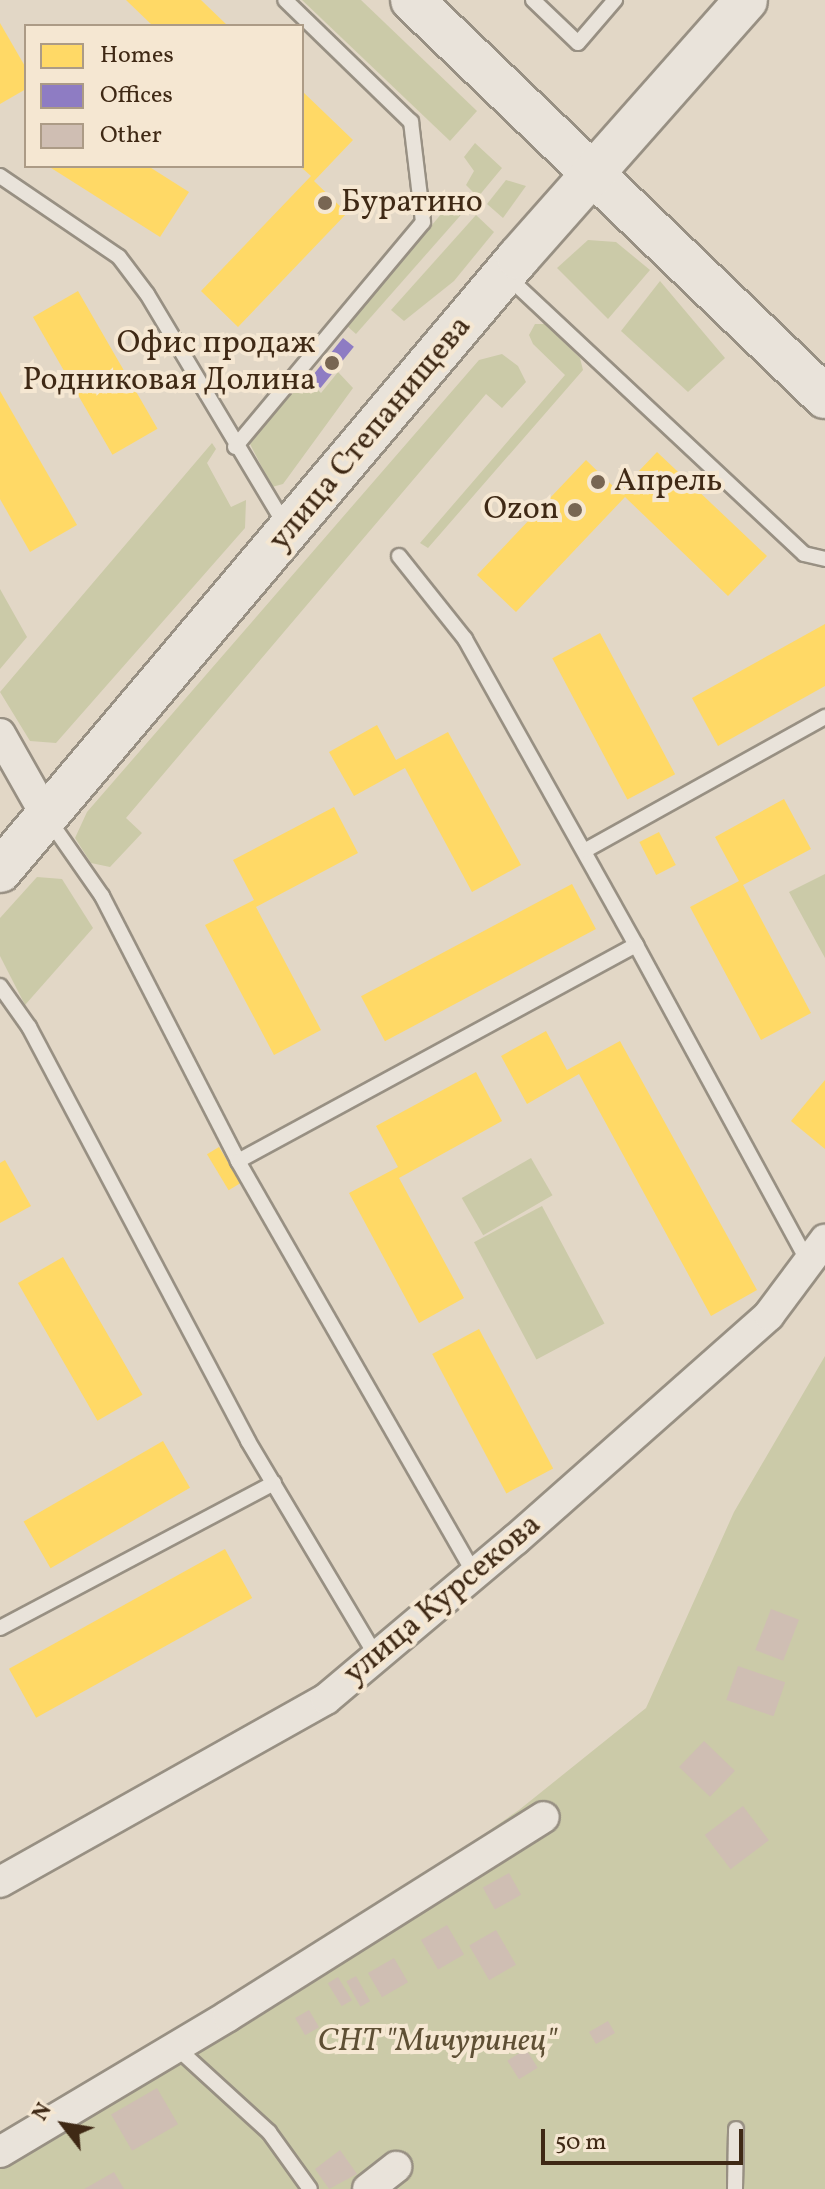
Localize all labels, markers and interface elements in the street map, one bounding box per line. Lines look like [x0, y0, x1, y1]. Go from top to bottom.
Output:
legend [24, 24, 304, 168]
text: Homes [100, 39, 174, 73]
text: Offices [100, 79, 173, 113]
text: Other [100, 119, 162, 153]
place label: Буратино [341, 184, 483, 222]
marker: Буратино [316, 194, 334, 212]
street label: улица Степанищева [261, 309, 481, 559]
place label: Офис продаж Родниковая Долина [22, 326, 316, 401]
marker: Офис продаж Родниковая Долина [323, 354, 341, 372]
place label: Апрель [614, 463, 722, 501]
marker: Апрель [589, 473, 607, 491]
place label: Ozon [483, 491, 559, 529]
marker: Ozon [566, 501, 584, 519]
street label: улица Курсекова [337, 1506, 549, 1694]
park label: СНТ "Мичуринец" [317, 2023, 557, 2061]
north arrow [24, 2085, 104, 2165]
text: N [26, 2098, 60, 2127]
scale bar [545, 2113, 747, 2163]
text: 50 m [555, 2126, 607, 2160]

